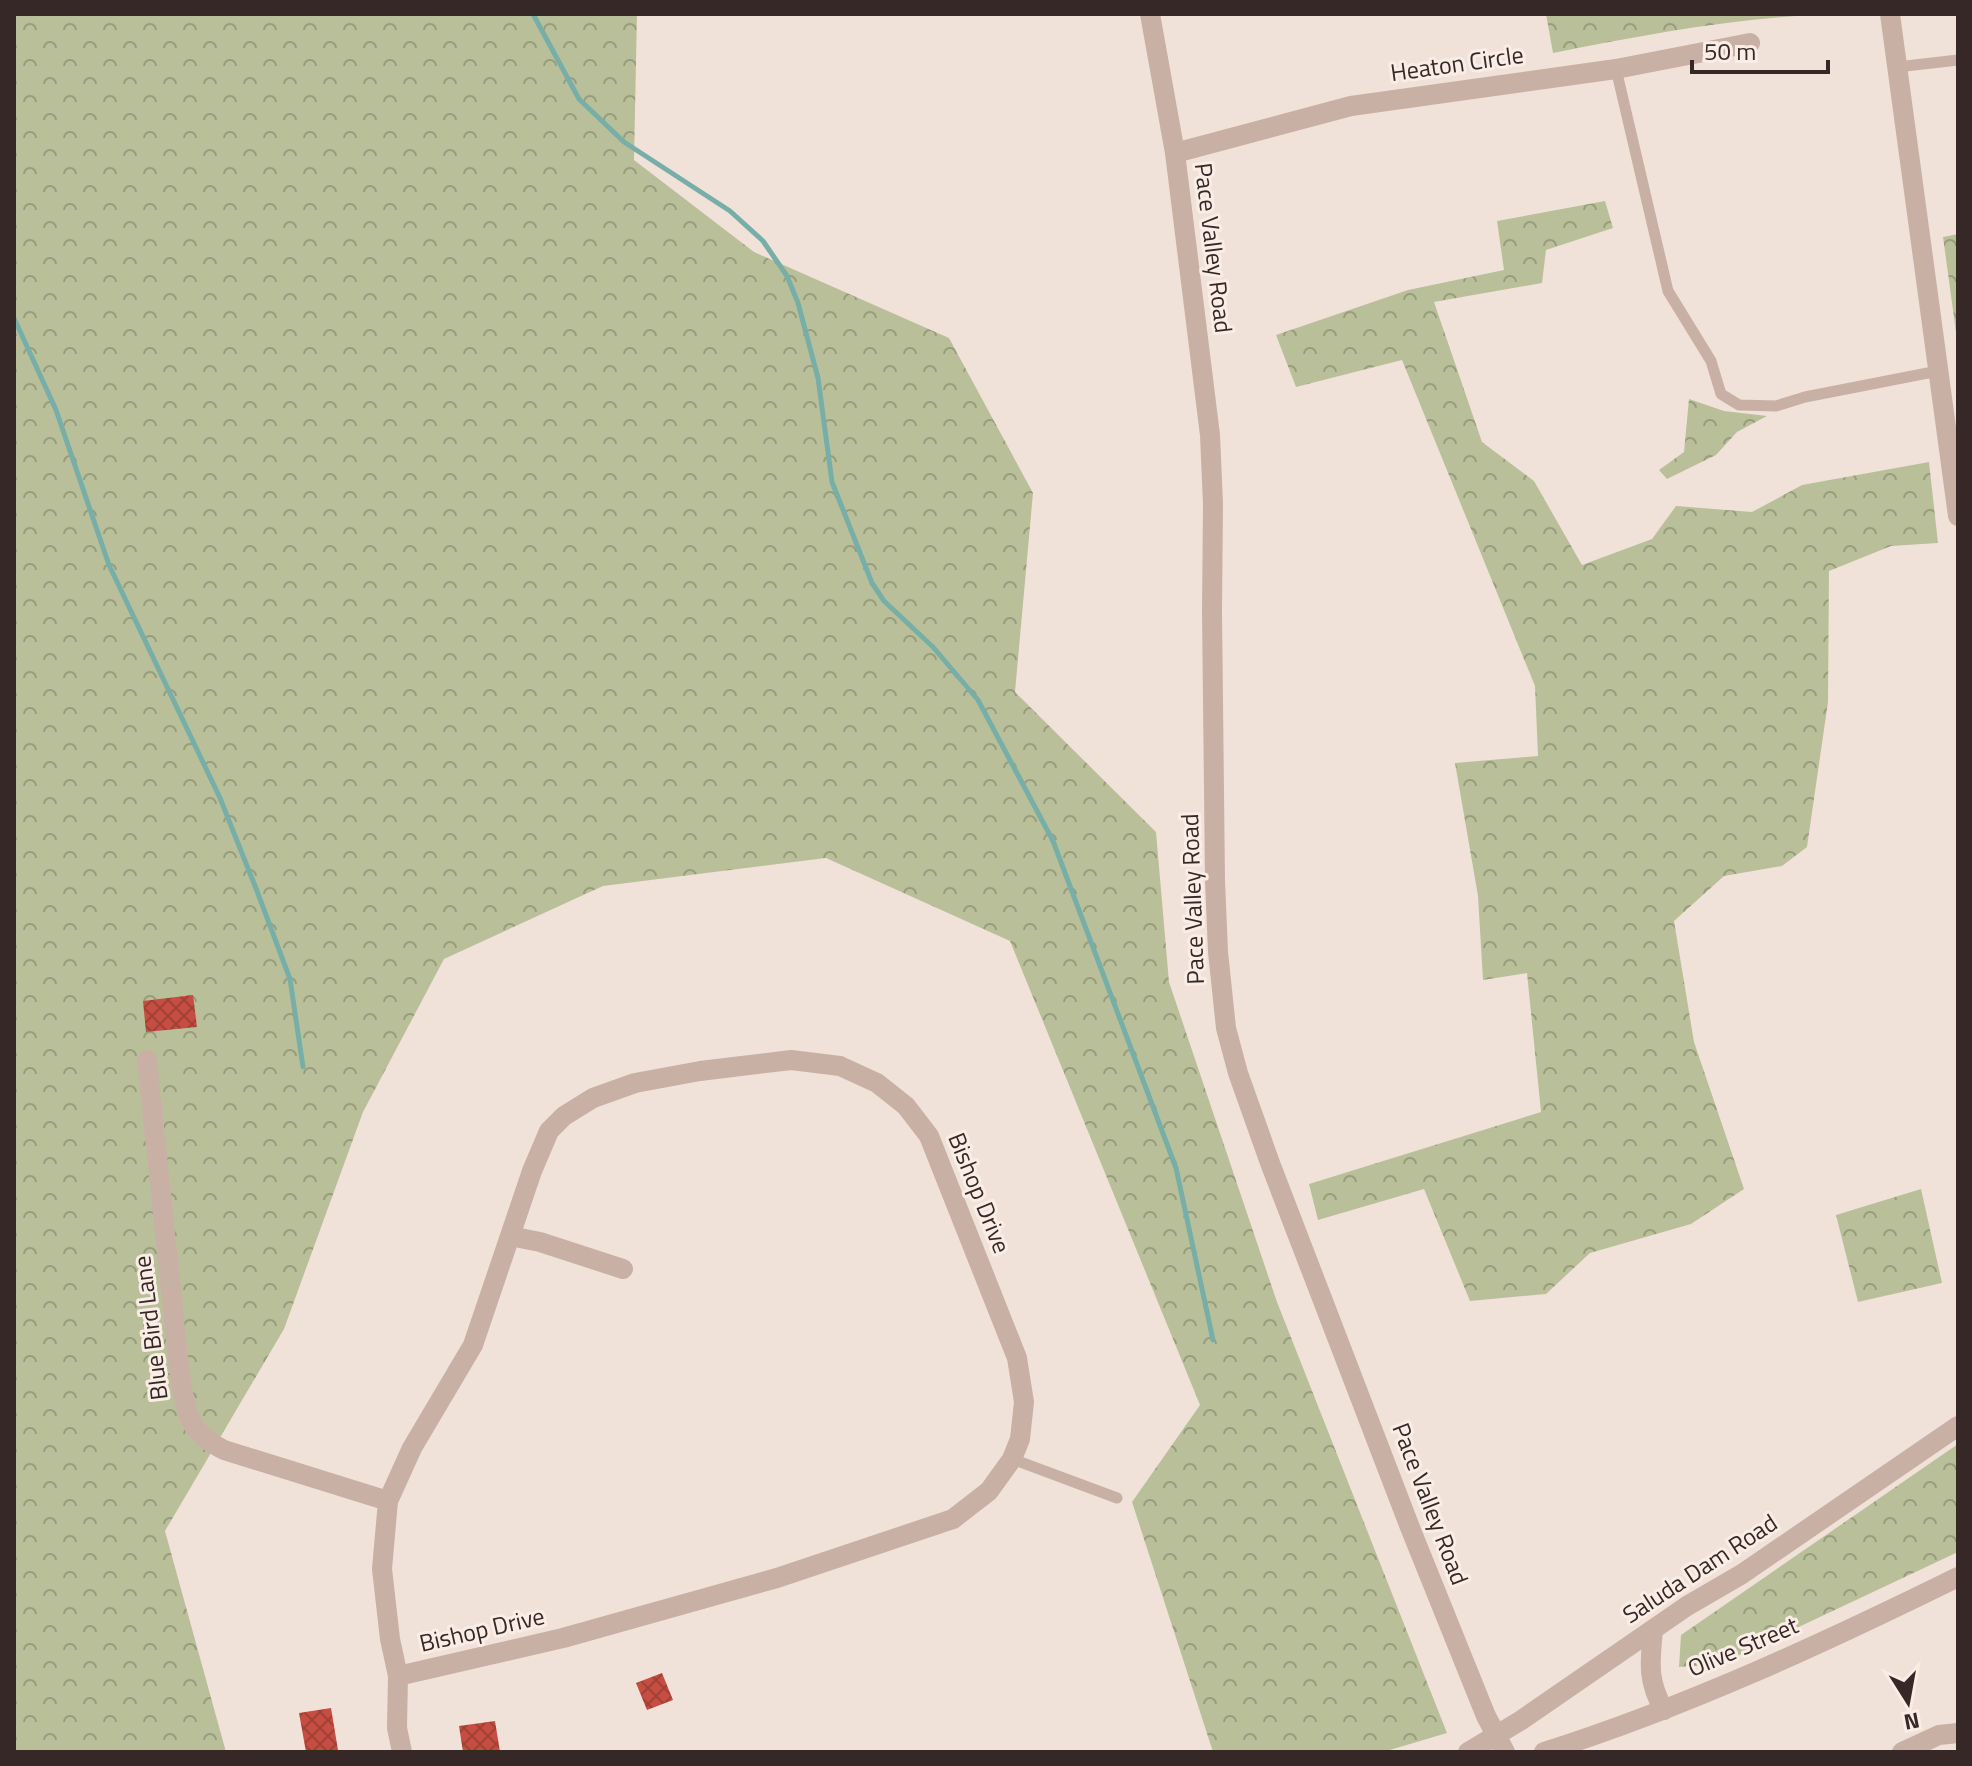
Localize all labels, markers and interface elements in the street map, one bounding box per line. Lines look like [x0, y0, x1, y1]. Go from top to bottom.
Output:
scale bar [1692, 24, 1828, 74]
text: 50 m [1704, 33, 1756, 69]
street label: Heaton Circle [1388, 36, 1526, 90]
street label: Pace Valley Road [1186, 161, 1242, 335]
street label: Pace Valley Road [1171, 813, 1213, 985]
street label: Bishop Drive [939, 1127, 1020, 1258]
street label: Blue Bird Lane [123, 1254, 177, 1402]
street label: Pace Valley Road [1383, 1417, 1478, 1590]
street label: Saluda Dam Road [1615, 1505, 1784, 1632]
street label: Bishop Drive [416, 1597, 548, 1661]
street label: Olive Street [1682, 1606, 1804, 1686]
north arrow [1868, 1662, 1948, 1742]
text: N [1901, 1703, 1923, 1740]

